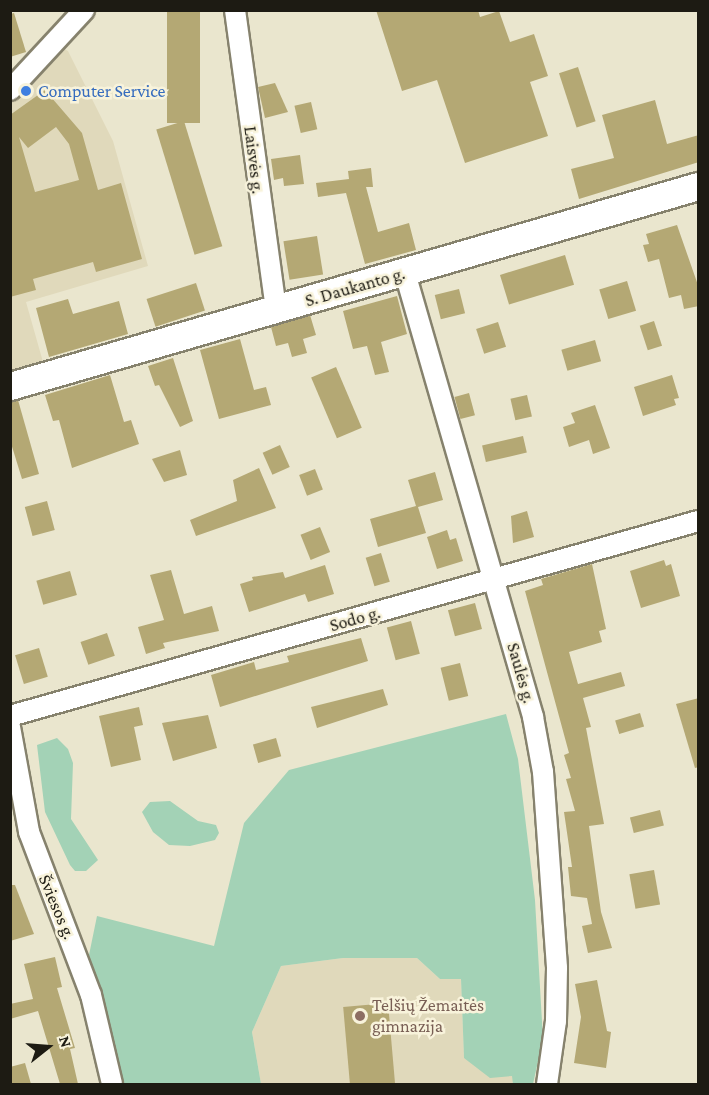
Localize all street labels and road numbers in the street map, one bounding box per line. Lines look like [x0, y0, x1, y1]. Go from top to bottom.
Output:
street label: Laisvės g. [239, 125, 269, 195]
street label: S. Daukanto g. [303, 262, 407, 312]
street label: Sodo g. [327, 601, 383, 637]
street label: Saulės g. [502, 640, 540, 706]
street label: Šviesos g. [34, 871, 80, 943]

